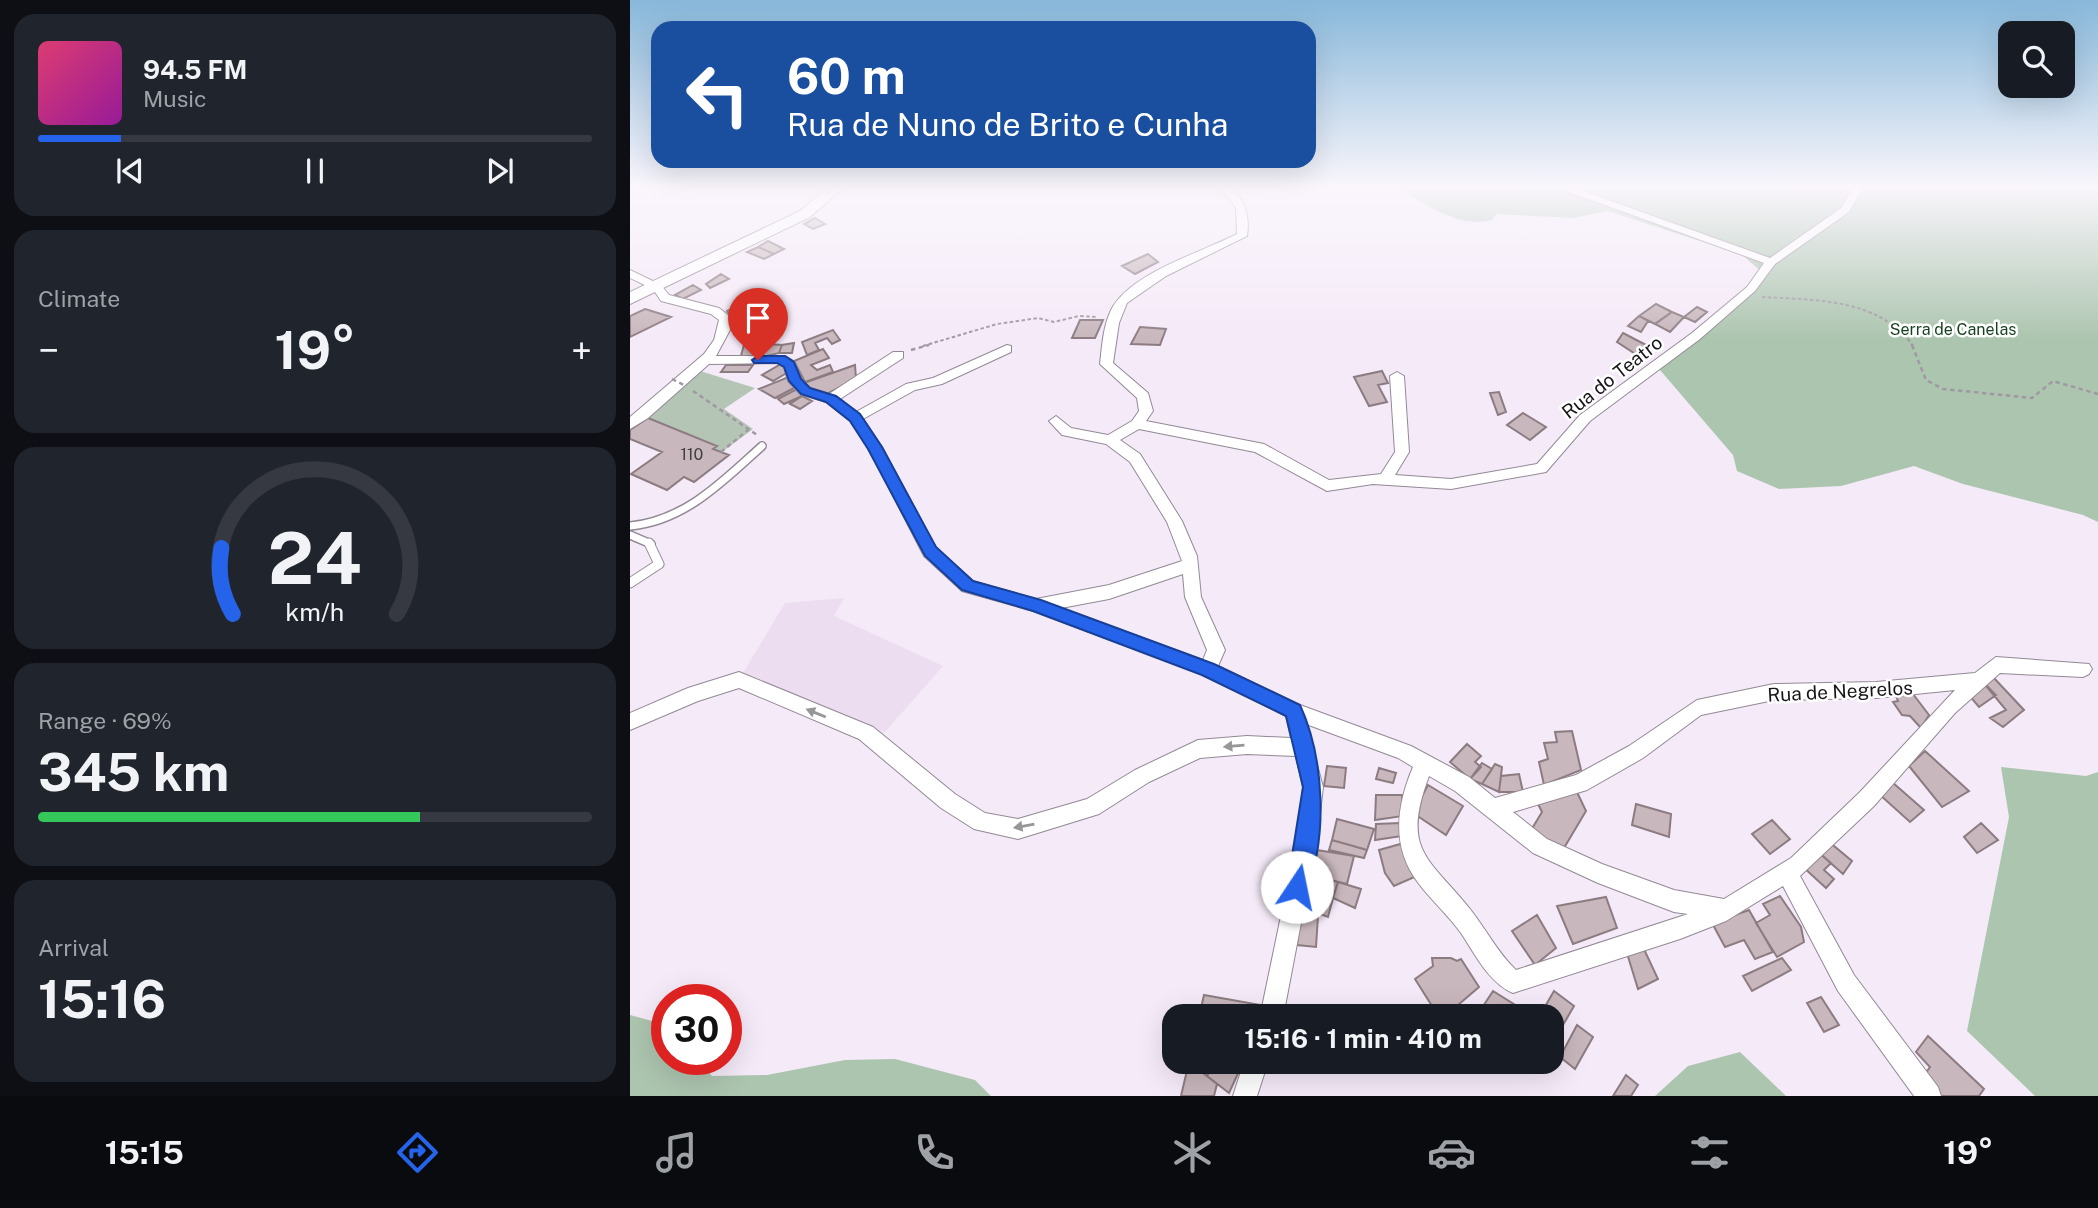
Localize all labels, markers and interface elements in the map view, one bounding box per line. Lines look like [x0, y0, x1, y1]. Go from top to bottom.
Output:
map controls [1998, 21, 2075, 98]
button: search [1998, 21, 2075, 98]
text: 60 m [787, 47, 906, 105]
icon: left [672, 49, 763, 140]
text: 94.5 FM [143, 54, 247, 85]
text: Music [143, 85, 207, 112]
text: Rua de Nuno de Brito e Cunha [787, 106, 1228, 143]
icon: previous [111, 152, 149, 190]
icon: pause [296, 152, 334, 190]
icon: next [481, 152, 519, 190]
text: Climate [38, 285, 120, 312]
pin [728, 288, 788, 360]
icon: arrive [739, 299, 777, 337]
text: 19° [274, 320, 356, 381]
park label: Serra de Canelas [1890, 320, 2016, 339]
text: − [38, 328, 59, 373]
text: + [571, 328, 592, 373]
street label: Rua do Teatro [1557, 331, 1667, 423]
house number: 110 [681, 445, 704, 464]
text: 24 [268, 515, 362, 600]
text: km/h [286, 597, 344, 627]
street label: Rua de Negrelos [1767, 676, 1913, 706]
text: Range · 69% [38, 707, 172, 734]
one-way arrow [805, 707, 826, 718]
one-way arrow [1222, 741, 1244, 752]
text: 345 km [38, 742, 229, 803]
one-way arrow [1013, 820, 1035, 831]
position arrow [1260, 850, 1334, 924]
text: Arrival [38, 934, 109, 961]
text: 15:16 [38, 969, 166, 1030]
speed limit sign: 30 [651, 984, 742, 1075]
text: 15:16 · 1 min · 410 m [1244, 1023, 1482, 1054]
icon: directions [393, 1128, 442, 1177]
icon: music [652, 1128, 701, 1177]
icon: phone [910, 1128, 959, 1177]
icon: climate [1168, 1128, 1217, 1177]
icon: car [1427, 1128, 1476, 1177]
icon: filters [1685, 1128, 1734, 1177]
text: 15:15 [105, 1134, 184, 1171]
text: 19° [1943, 1134, 1993, 1171]

